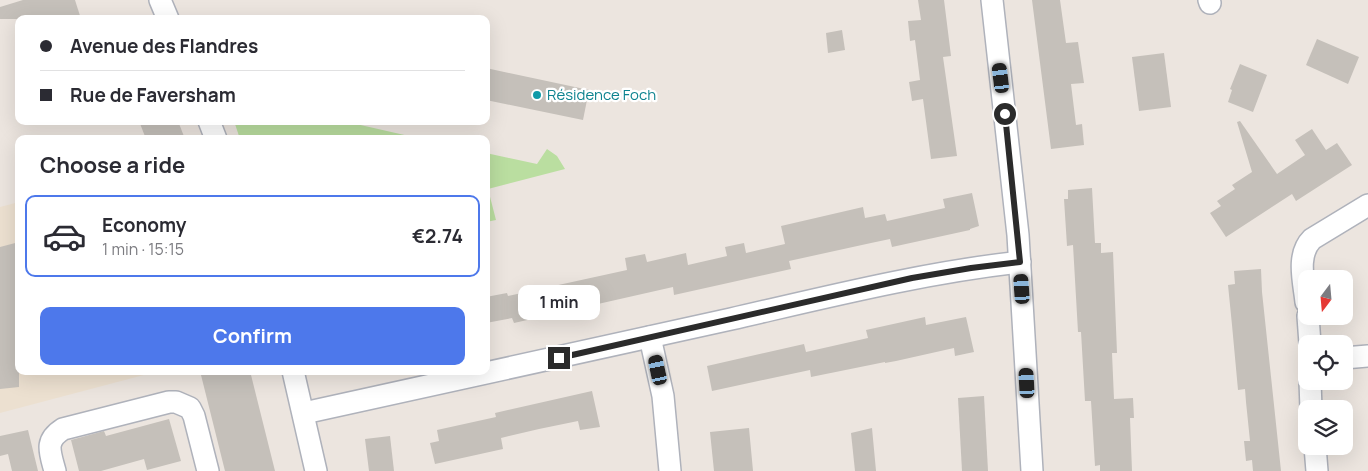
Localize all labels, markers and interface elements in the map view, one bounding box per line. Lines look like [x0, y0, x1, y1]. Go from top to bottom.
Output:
text: Avenue des Flandres [70, 33, 258, 59]
car [991, 62, 1010, 94]
text: Rue de Faversham [70, 82, 236, 108]
place label: Résidence Foch [547, 84, 656, 105]
marker: Résidence Foch [531, 89, 543, 101]
route start [994, 103, 1016, 125]
text: Choose a ride [40, 150, 185, 180]
text: Economy [102, 212, 186, 238]
icon: car [42, 214, 87, 259]
text: €2.74 [412, 223, 463, 249]
text: 1 min · 15:15 [102, 238, 184, 260]
north arrow [1298, 270, 1352, 325]
map controls [1298, 270, 1353, 455]
car [1013, 274, 1030, 304]
callout: 1 min [518, 286, 600, 320]
text: 1 min [539, 291, 579, 313]
button: Confirm [40, 307, 465, 365]
button: locate [1298, 335, 1353, 390]
route end [548, 347, 570, 369]
car [647, 354, 668, 386]
car [1018, 368, 1035, 398]
button: layers [1298, 400, 1353, 455]

